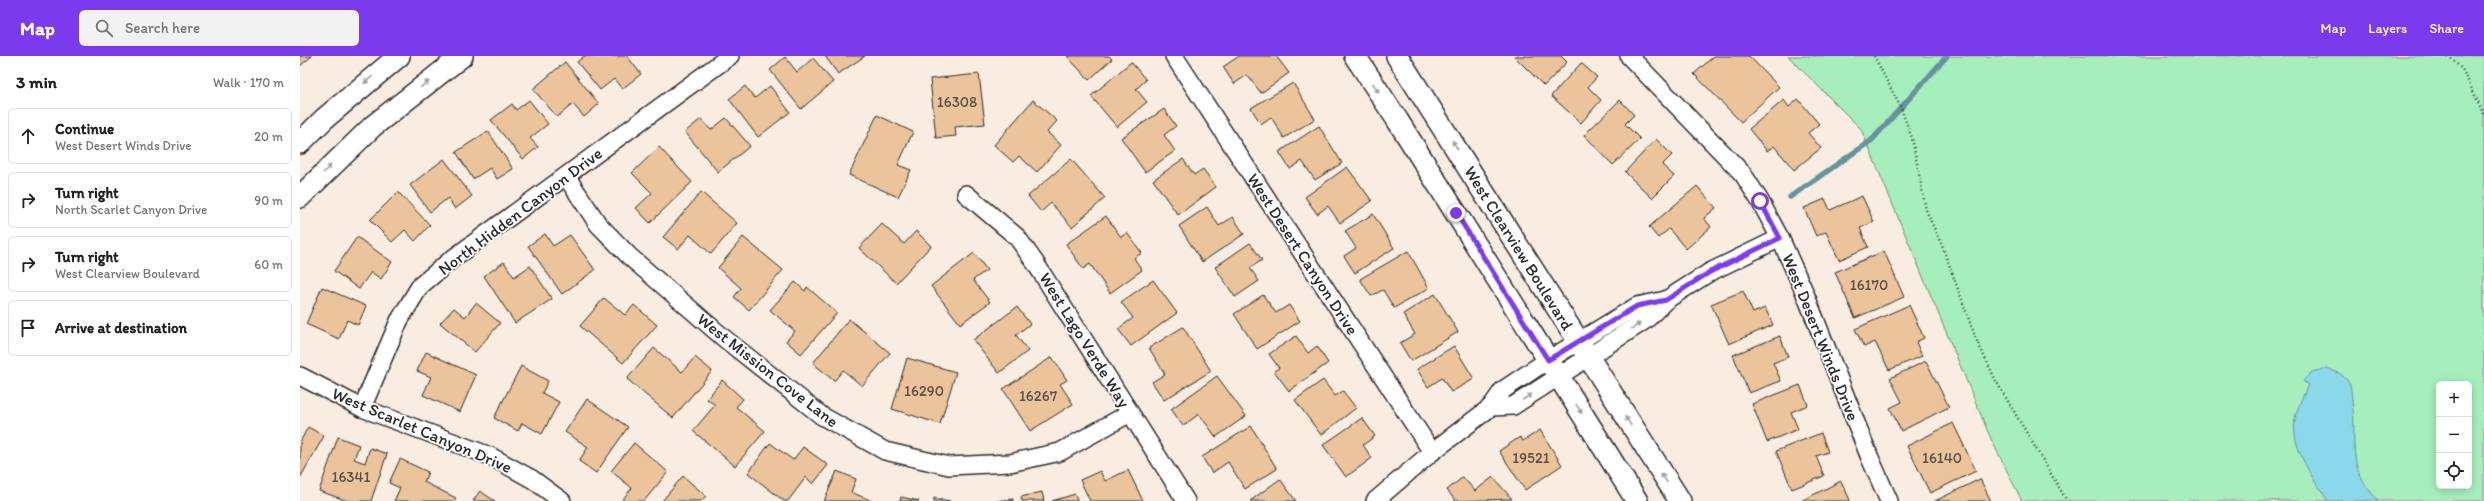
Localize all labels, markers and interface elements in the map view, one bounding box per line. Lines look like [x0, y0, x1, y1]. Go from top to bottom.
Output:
search box [79, 10, 359, 46]
text: Map [20, 17, 55, 40]
icon: search [93, 17, 115, 39]
text: Search here [125, 19, 200, 37]
text: Map [2321, 20, 2346, 37]
text: Layers [2368, 20, 2407, 37]
text: Share [2429, 20, 2464, 37]
text: 3 min [16, 72, 57, 92]
text: Walk · 170 m [213, 75, 284, 90]
one-way arrow [363, 76, 374, 85]
one-way arrow [420, 79, 431, 88]
one-way arrow [1373, 83, 1380, 94]
house number: 16308 [937, 93, 977, 111]
text: Continue [55, 120, 114, 138]
icon: ahead [17, 125, 39, 147]
text: 20 m [254, 129, 283, 144]
text: West Desert Winds Drive [55, 138, 192, 153]
one-way arrow [1451, 140, 1458, 151]
street label: North Hidden Canyon Drive [434, 143, 606, 279]
street label: West Clearview Boulevard [1460, 162, 1578, 334]
one-way arrow [322, 164, 332, 174]
street label: West Desert Canyon Drive [1243, 169, 1363, 339]
text: Turn right [55, 184, 119, 202]
icon: right [17, 189, 39, 211]
route start [1751, 192, 1769, 210]
text: 90 m [254, 193, 283, 208]
text: North Scarlet Canyon Drive [55, 202, 207, 217]
route end [1447, 204, 1465, 222]
text: Turn right [55, 248, 119, 266]
street label: West Desert Winds Drive [1778, 250, 1864, 424]
icon: right [17, 253, 39, 275]
text: 60 m [254, 257, 283, 272]
text: West Clearview Boulevard [55, 266, 200, 281]
street label: West Lago Verde Way [1035, 269, 1135, 411]
house number: 16170 [1850, 276, 1888, 294]
street label: West Mission Cove Lane [693, 309, 843, 431]
icon: arrive [17, 317, 39, 339]
text: Arrive at destination [55, 319, 187, 337]
one-way arrow [1631, 322, 1641, 330]
map controls [2436, 381, 2472, 489]
button: + [2436, 381, 2472, 417]
house number: 16290 [904, 382, 944, 400]
street label: West Scarlet Canyon Drive [329, 383, 515, 477]
house number: 16267 [1019, 387, 1058, 405]
one-way arrow [1521, 393, 1533, 400]
one-way arrow [1575, 403, 1582, 415]
one-way arrow [1624, 416, 1632, 426]
button: − [2436, 417, 2472, 453]
house number: 19521 [1512, 449, 1550, 467]
house number: 16140 [1922, 449, 1962, 467]
button: locate [2436, 453, 2472, 489]
house number: 16341 [331, 468, 371, 486]
one-way arrow [1661, 472, 1668, 483]

